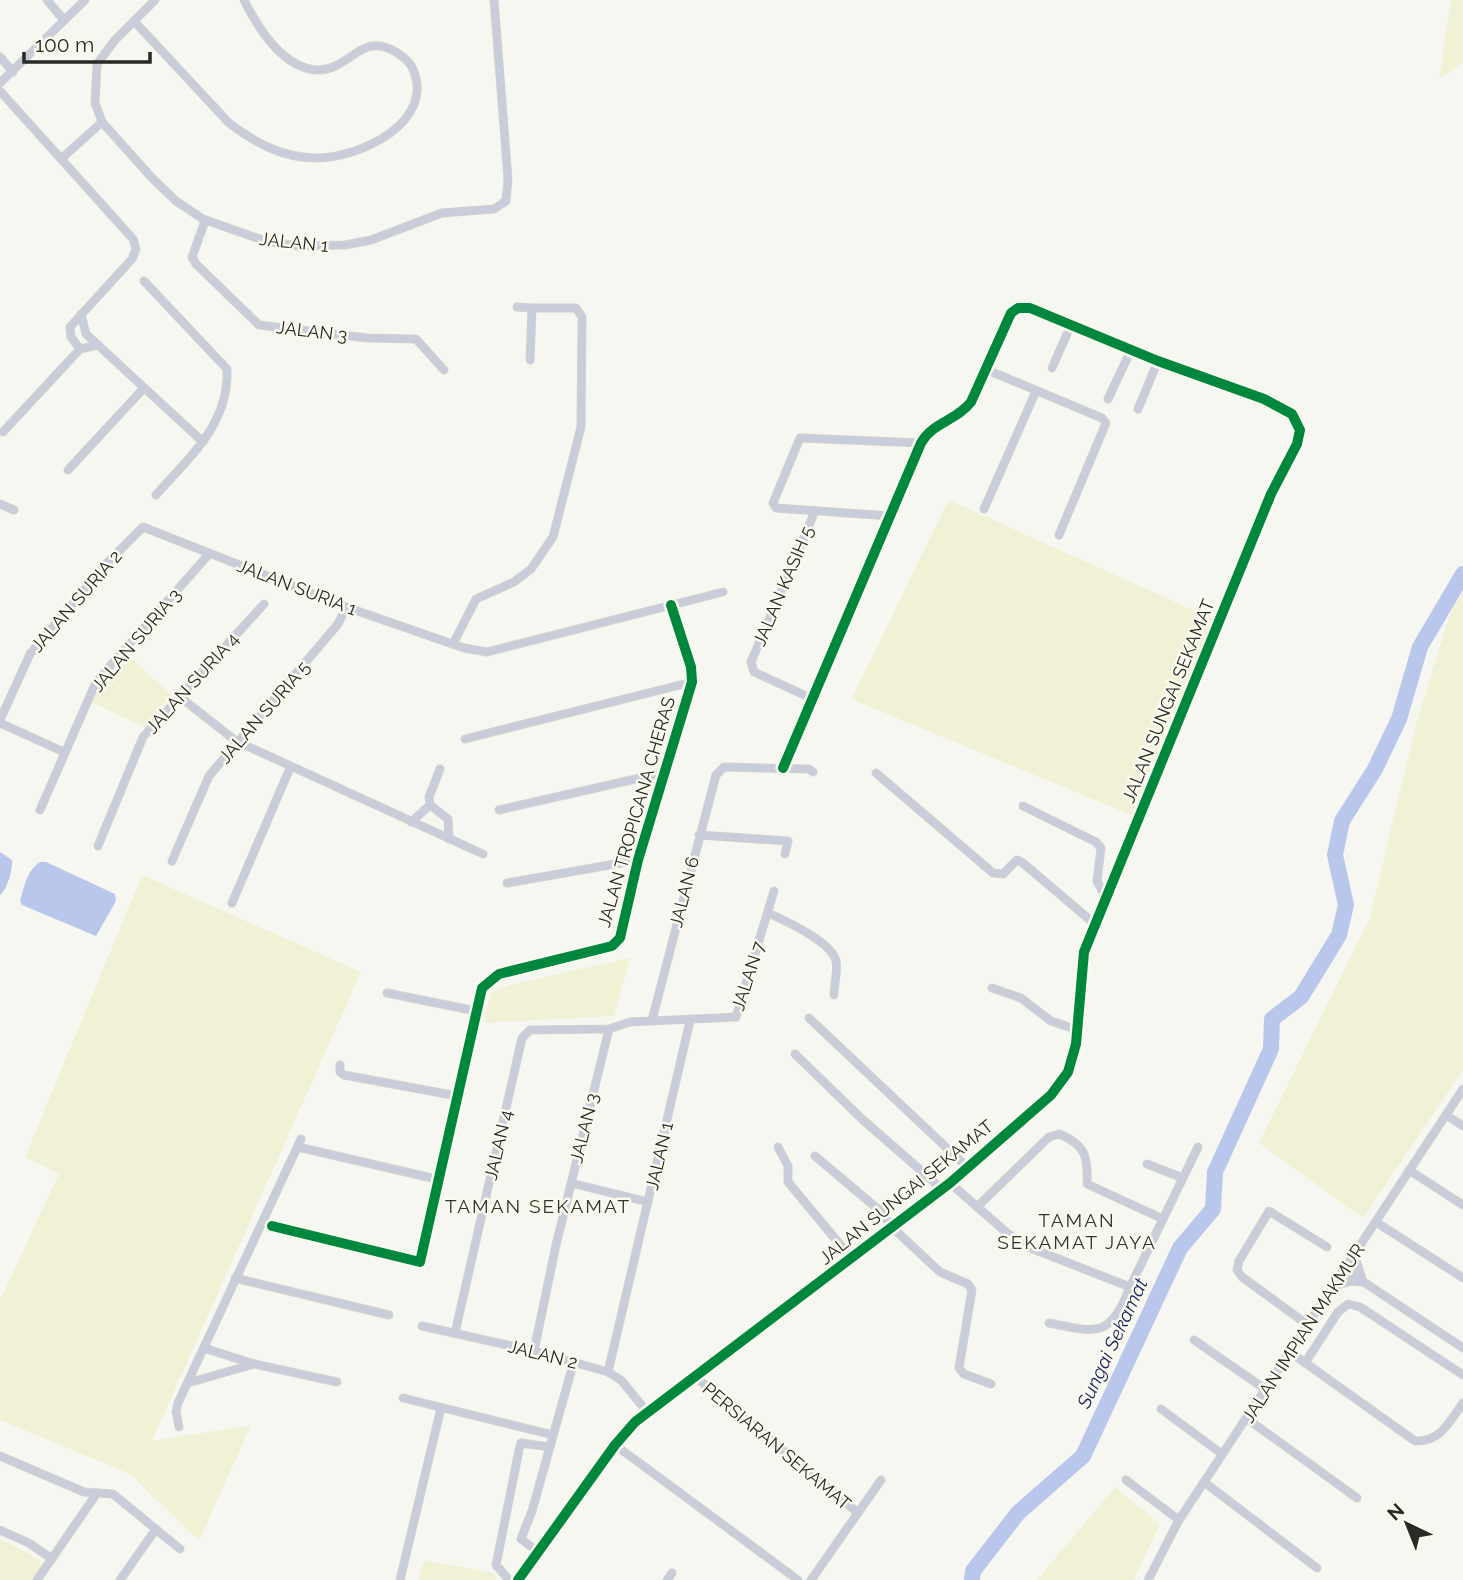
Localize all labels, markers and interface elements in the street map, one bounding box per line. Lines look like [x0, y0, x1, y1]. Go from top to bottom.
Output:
scale bar [24, 21, 150, 65]
text: 100 m [35, 32, 94, 57]
street label: JALAN 1 [258, 228, 330, 256]
street label: JALAN 3 [275, 316, 349, 346]
street label: JALAN KASIH 5 [748, 523, 818, 649]
street label: JALAN SURIA 2 [26, 546, 126, 656]
street label: JALAN SURIA 1 [234, 555, 360, 620]
street label: JALAN SURIA 3 [87, 584, 185, 696]
street label: JALAN SUNGAI SEKAMAT [1118, 596, 1218, 806]
street label: JALAN SURIA 4 [141, 628, 243, 738]
street label: JALAN SURIA 5 [214, 657, 314, 767]
street label: JALAN TROPICANA CHERAS [593, 694, 679, 930]
street label: JALAN 6 [665, 854, 703, 930]
street label: JALAN 7 [727, 938, 769, 1013]
street label: JALAN 3 [565, 1091, 603, 1165]
street label: JALAN 4 [480, 1108, 516, 1182]
street label: JALAN SUNGAI SEKAMAT [815, 1115, 997, 1269]
street label: JALAN 1 [641, 1120, 677, 1192]
district label: TAMAN SEKAMAT [445, 1195, 631, 1217]
district label: TAMAN SEKAMAT JAYA [997, 1209, 1157, 1253]
street label: JALAN IMPIAN MAKMUR [1237, 1239, 1369, 1426]
water label: Sungai Sekamat [1072, 1274, 1152, 1412]
street label: JALAN 2 [506, 1335, 580, 1373]
street label: PERSIARAN SEKAMAT [699, 1378, 855, 1514]
north arrow [1372, 1489, 1442, 1559]
text: N [1383, 1499, 1408, 1525]

